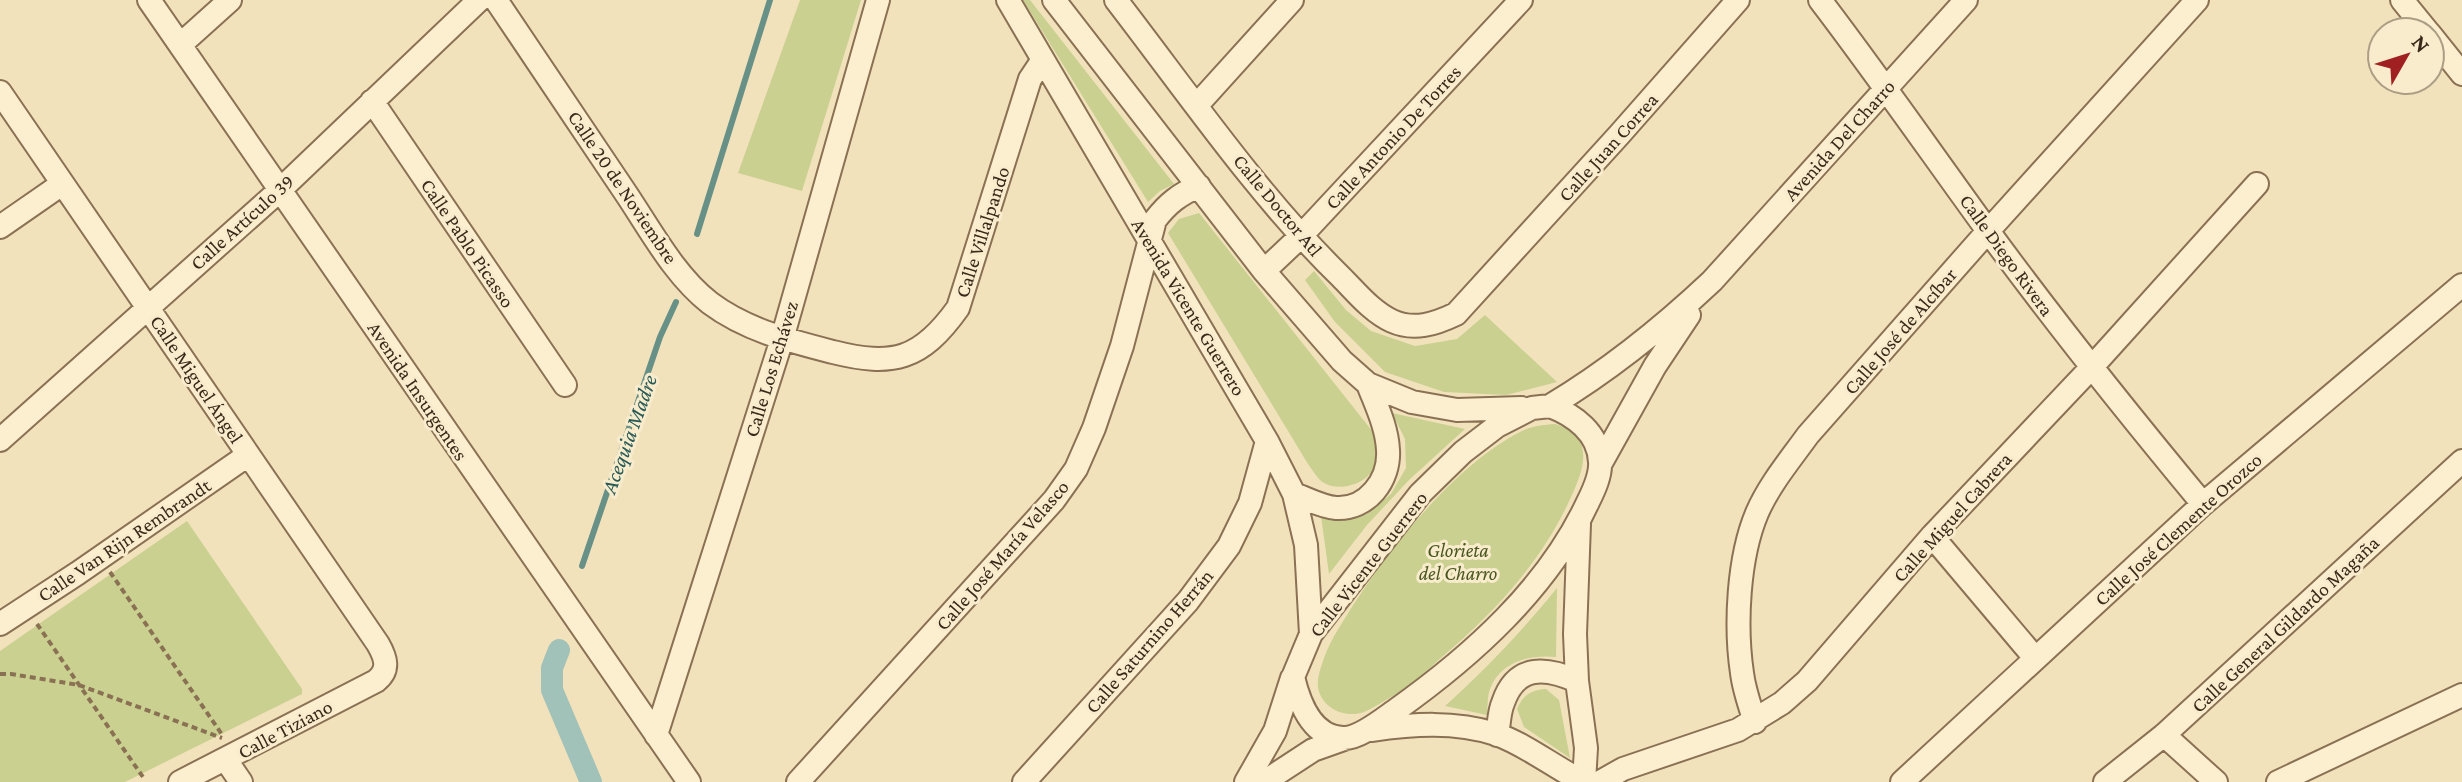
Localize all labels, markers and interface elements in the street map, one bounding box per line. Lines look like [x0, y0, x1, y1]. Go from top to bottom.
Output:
north arrow [2366, 16, 2446, 96]
text: N [2407, 30, 2436, 57]
street label: Calle Antonio De Torres [1321, 60, 1465, 213]
street label: Avenida Del Charro [1779, 75, 1899, 205]
street label: Calle Juan Correa [1554, 88, 1663, 206]
street label: Calle 20 de Noviembre [564, 106, 682, 268]
street label: Calle Doctor Atl [1229, 150, 1327, 260]
street label: Calle Villalpando [950, 164, 1014, 301]
street label: Calle Artículo 39 [186, 170, 298, 274]
street label: Calle Pablo Picasso [417, 174, 519, 312]
street label: Calle Diego Rivera [1955, 190, 2058, 321]
street label: Avenida Vicente Guerrero [1127, 214, 1251, 400]
street label: Calle José de Alcíbar [1839, 263, 1962, 399]
street label: Calle Los Echávez [740, 298, 802, 440]
street label: Calle Miguel Ángel [145, 311, 248, 448]
street label: Avenida Insurgentes [363, 317, 473, 465]
water label: Acequia Madre [596, 371, 662, 498]
street label: Calle Miguel Cabrera [1888, 448, 2017, 587]
street label: Calle José Clemente Orozco [2090, 448, 2267, 611]
street label: Calle Van Rijn Rembrandt [33, 474, 216, 607]
street label: Calle José María Velasco [931, 476, 1074, 635]
street label: Calle Vicente Guerrero [1304, 487, 1432, 641]
street label: Calle General Gildardo Magaña [2187, 531, 2384, 718]
park label: Glorieta del Charro [1419, 539, 1497, 584]
street label: Calle Saturnino Herrán [1081, 565, 1218, 717]
street label: Calle Tiziano [234, 695, 336, 763]

